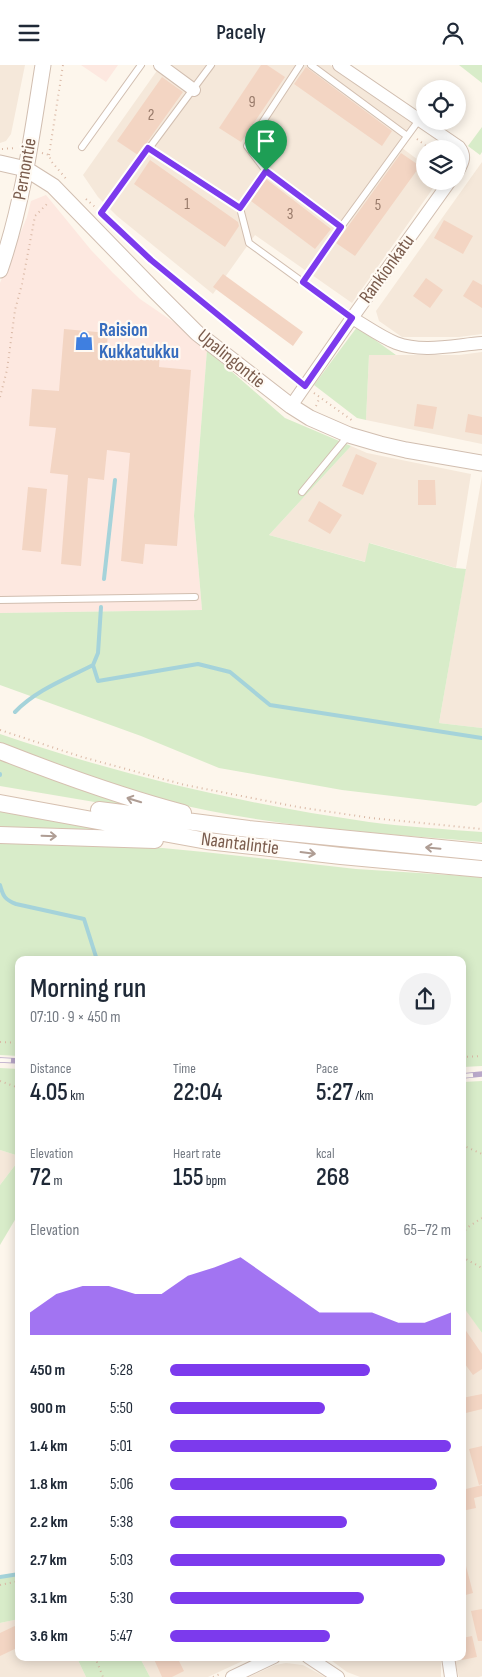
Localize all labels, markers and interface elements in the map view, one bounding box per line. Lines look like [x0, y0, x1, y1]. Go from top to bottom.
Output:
icon: menu [15, 19, 43, 47]
text: Pacely [216, 19, 266, 46]
icon: person [439, 19, 467, 47]
map controls [416, 80, 466, 190]
button: locate [416, 80, 466, 130]
house number: 9 [248, 93, 256, 112]
house number: 2 [148, 106, 154, 125]
pin [245, 120, 287, 171]
icon: arrive [252, 127, 280, 155]
street label: Pernontie [8, 136, 42, 202]
button: layers [416, 140, 466, 190]
house number: 1 [184, 195, 190, 214]
house number: 5 [375, 196, 381, 215]
house number: 3 [287, 205, 293, 224]
street label: Rankionkatu [354, 230, 420, 308]
place label: Raision Kukkatukku [99, 319, 179, 364]
street label: Upalingontie [192, 325, 270, 393]
shop icon: Raision Kukkatukku [73, 330, 95, 352]
one-way arrow [126, 794, 142, 804]
street label: Naantalintie [200, 828, 280, 860]
one-way arrow [40, 831, 56, 841]
one-way arrow [426, 843, 442, 853]
one-way arrow [299, 848, 315, 858]
text: Morning run [30, 972, 146, 1005]
button: share [399, 973, 451, 1025]
text: 07:10 · 9 × 450 m [30, 1008, 121, 1027]
text: Distance [30, 1060, 71, 1077]
text: Time [173, 1060, 196, 1077]
text: Pace [316, 1060, 338, 1077]
text: 4.05 [30, 1077, 68, 1108]
text: 22:04 [173, 1077, 222, 1108]
text: 5:27 [316, 1077, 353, 1108]
text: km [68, 1087, 85, 1104]
text: /km [353, 1087, 373, 1104]
text: Elevation [30, 1145, 73, 1162]
text: Heart rate [173, 1145, 221, 1162]
text: kcal [316, 1145, 335, 1162]
text: 72 [30, 1162, 51, 1193]
text: 155 [173, 1162, 204, 1193]
text: 268 [316, 1162, 350, 1193]
text: m [51, 1172, 62, 1189]
text: bpm [204, 1172, 226, 1189]
text: Elevation [30, 1221, 79, 1240]
text: 65–72 m [404, 1221, 451, 1240]
text: 450 m [30, 1361, 65, 1380]
text: 5:28 [110, 1361, 133, 1380]
text: 900 m [30, 1399, 66, 1418]
text: 5:50 [110, 1399, 133, 1418]
text: 1.4 km [30, 1437, 68, 1456]
text: 5:01 [110, 1437, 132, 1456]
text: 1.8 km [30, 1475, 68, 1494]
text: 5:06 [110, 1475, 134, 1494]
text: 2.2 km [30, 1513, 68, 1532]
text: 5:38 [110, 1513, 133, 1532]
text: 2.7 km [30, 1551, 67, 1570]
text: 5:03 [110, 1551, 133, 1570]
text: 3.1 km [30, 1589, 67, 1608]
text: 5:30 [110, 1589, 133, 1608]
text: 3.6 km [30, 1627, 68, 1646]
text: 5:47 [110, 1627, 132, 1646]

